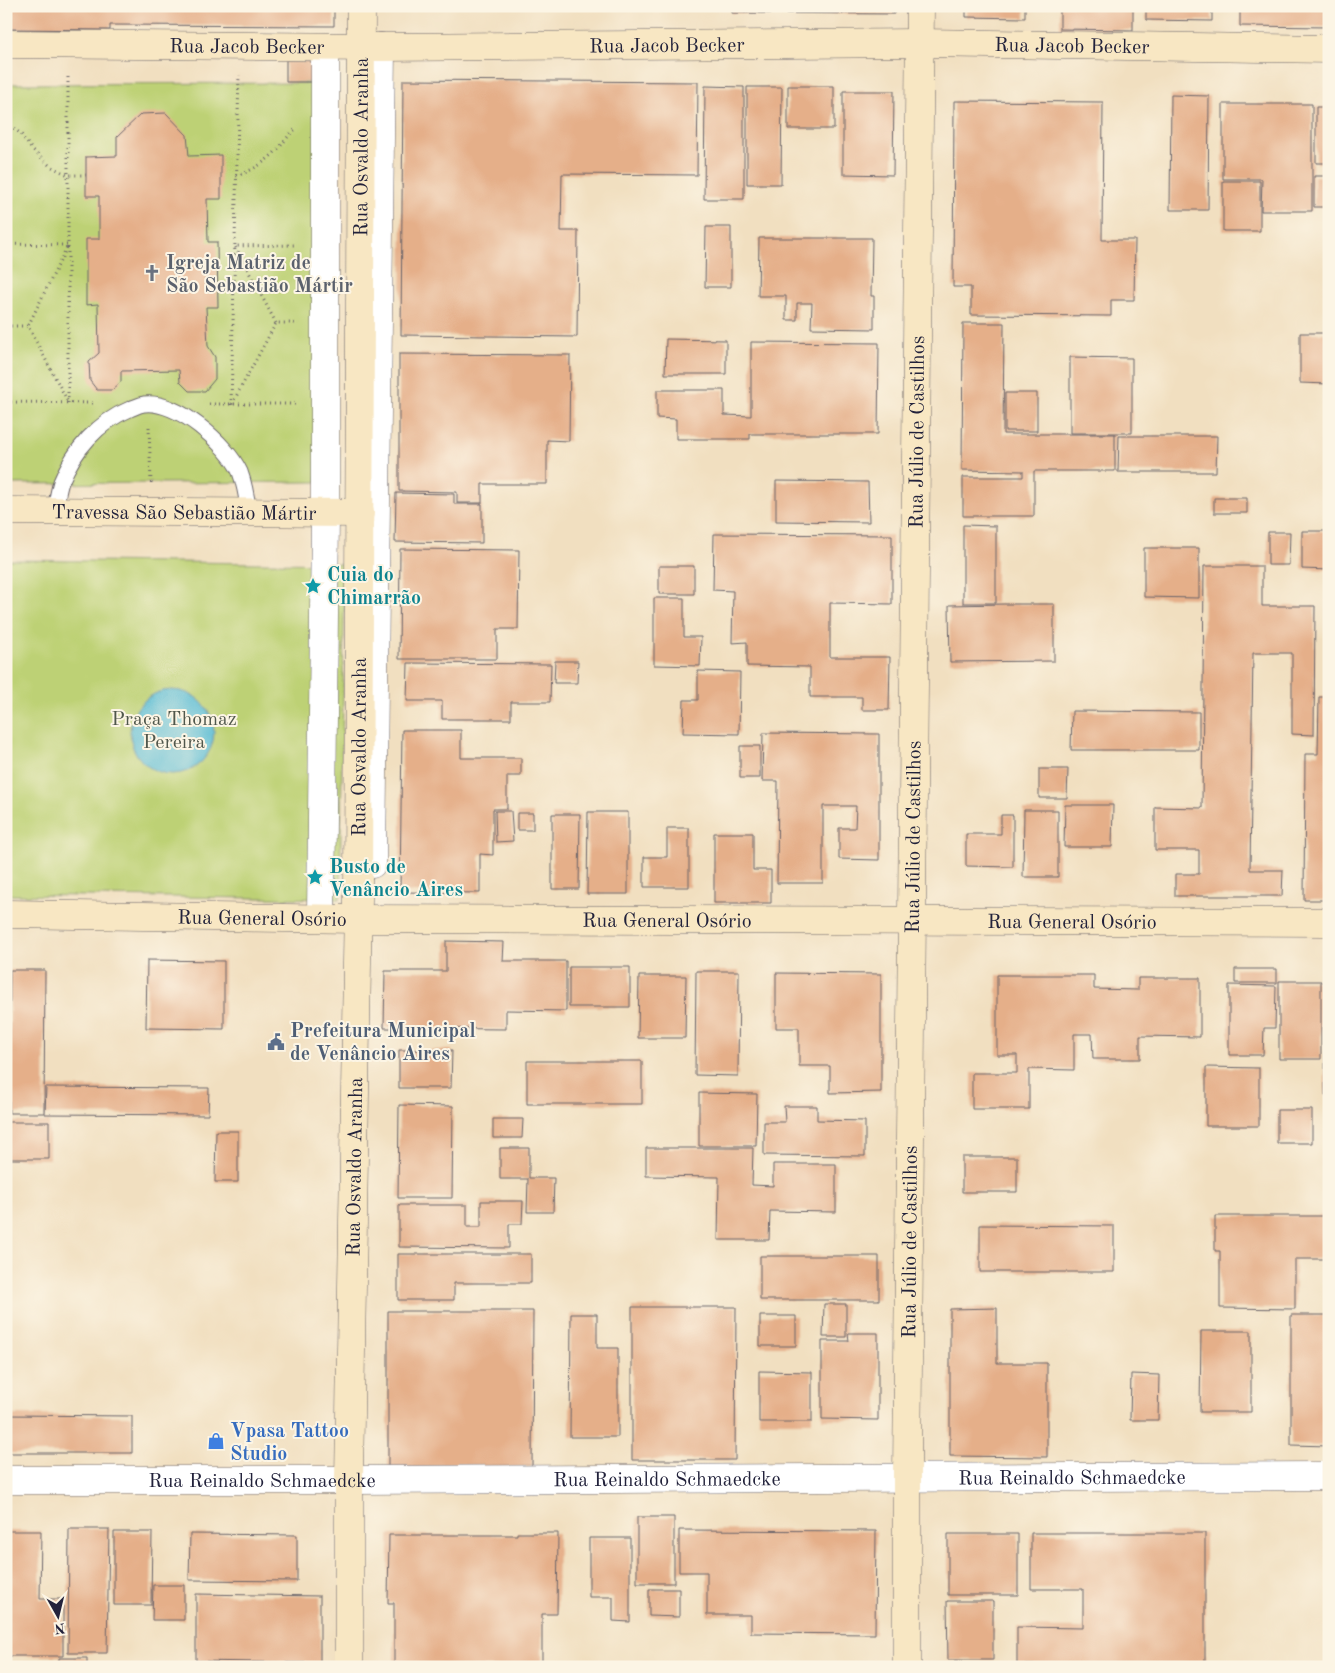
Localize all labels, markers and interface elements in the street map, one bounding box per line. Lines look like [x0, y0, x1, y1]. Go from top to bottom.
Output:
street label: Rua Jacob Becker [589, 36, 745, 57]
street label: Rua Jacob Becker [994, 36, 1150, 58]
street label: Rua Jacob Becker [169, 37, 325, 59]
street label: Rua Osvaldo Aranha [352, 57, 373, 237]
place label: Igreja Matriz de São Sebastião Mártir [166, 254, 353, 297]
church icon: Igreja Matriz de São Sebastião Mártir [142, 263, 162, 283]
street label: Rua Júlio de Castilhos [907, 336, 929, 529]
street label: Travessa São Sebastião Mártir [51, 503, 317, 525]
place label: Cuia do Chimarrão [327, 566, 421, 609]
place icon: Cuia do Chimarrão [303, 576, 323, 596]
street label: Rua Osvaldo Aranha [350, 657, 371, 837]
park label: Praça Thomaz Pereira [111, 710, 237, 753]
street label: Rua Júlio de Castilhos [904, 740, 926, 934]
place label: Busto de Venâncio Aires [329, 858, 463, 901]
place icon: Busto de Venâncio Aires [305, 867, 325, 887]
street label: Rua General Osório [177, 908, 347, 931]
street label: Rua General Osório [582, 912, 752, 932]
street label: Rua General Osório [987, 913, 1157, 933]
place label: Prefeitura Municipal de Venâncio Aires [290, 1022, 476, 1065]
public building icon: Prefeitura Municipal de Venâncio Aires [266, 1032, 286, 1052]
street label: Rua Osvaldo Aranha [344, 1077, 367, 1257]
street label: Rua Júlio de Castilhos [900, 1145, 922, 1339]
place label: Vpasa Tattoo Studio [230, 1422, 349, 1465]
shop icon: Vpasa Tattoo Studio [206, 1431, 226, 1451]
street label: Rua Reinaldo Schmaedcke [958, 1469, 1186, 1490]
street label: Rua Reinaldo Schmaedcke [553, 1470, 781, 1491]
street label: Rua Reinaldo Schmaedcke [148, 1472, 376, 1492]
north arrow [32, 1590, 82, 1640]
text: N [53, 1620, 66, 1636]

